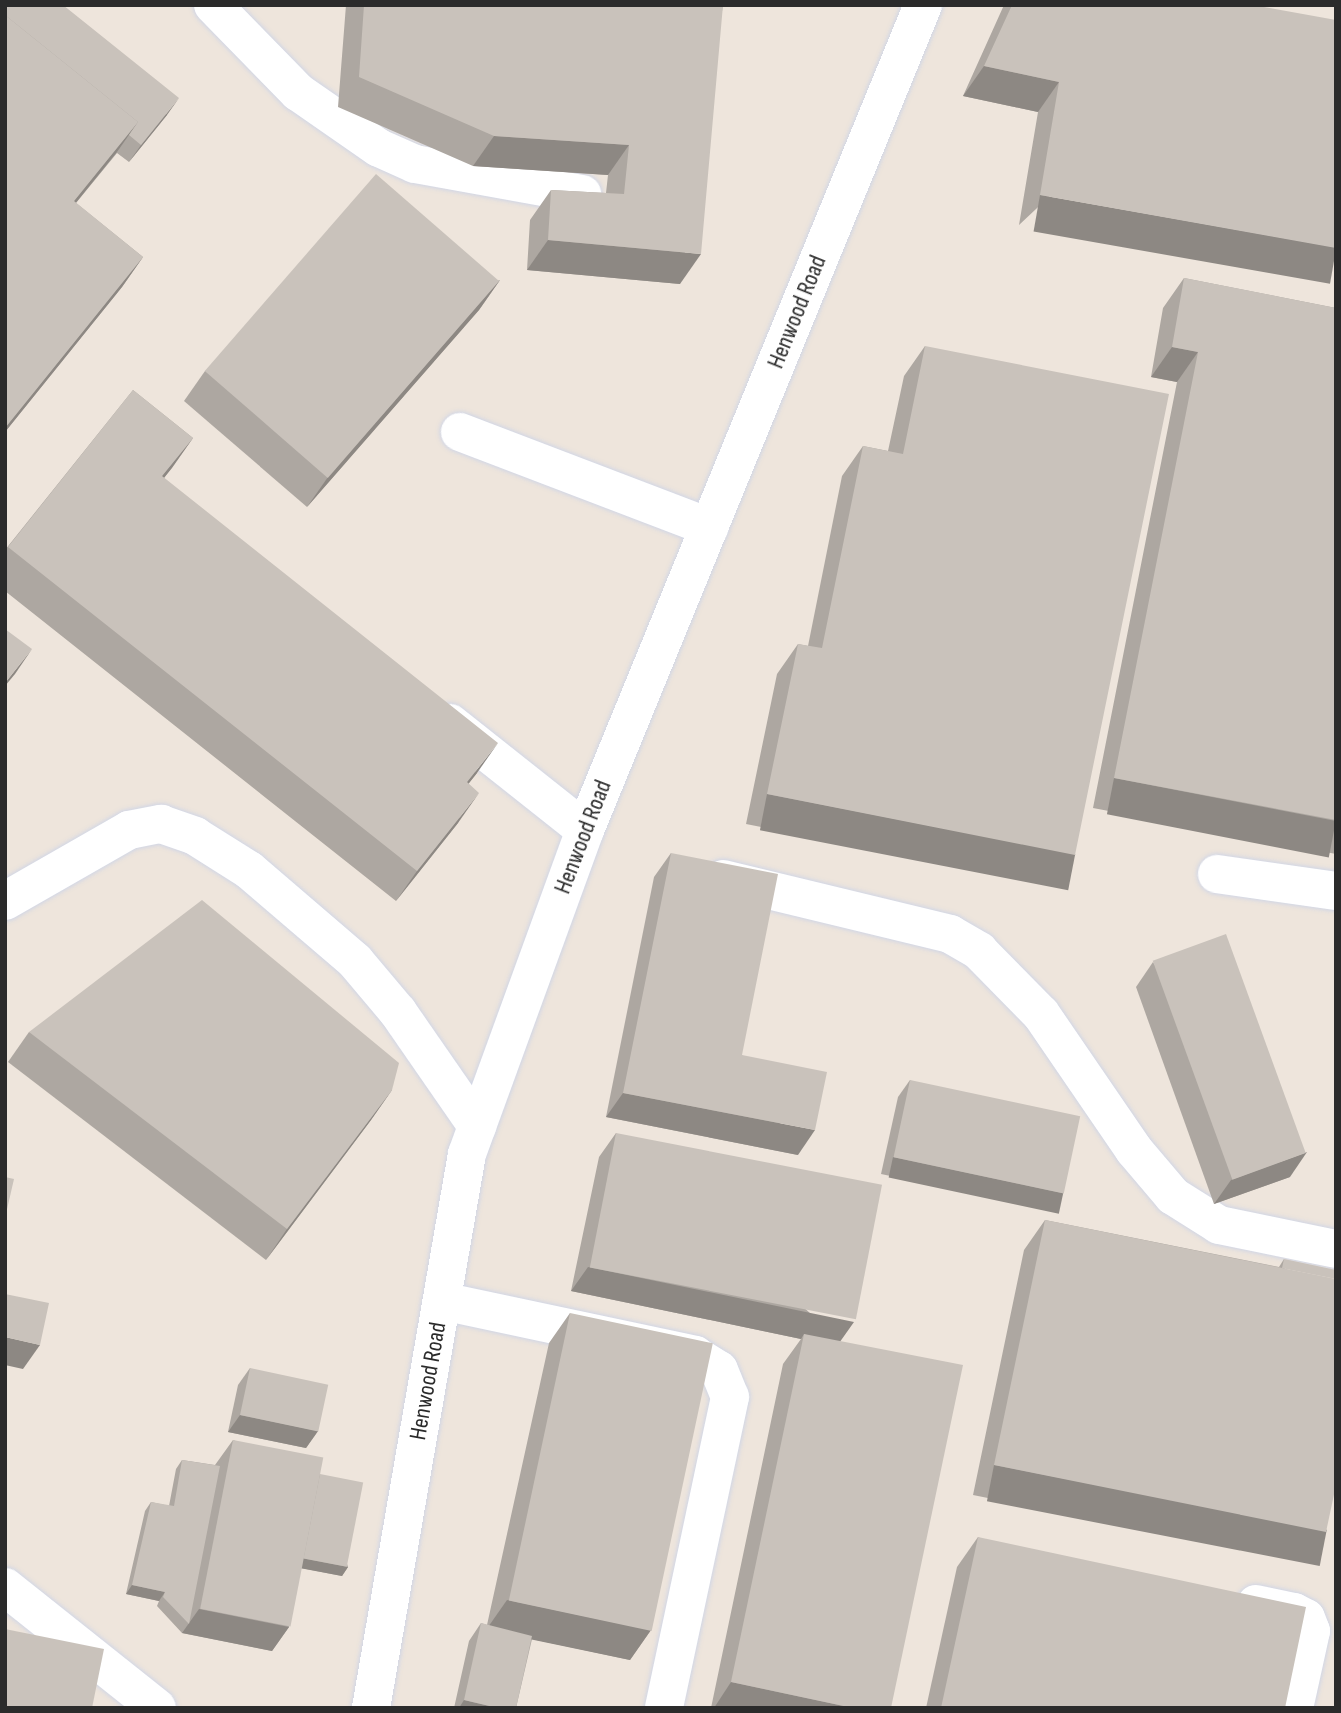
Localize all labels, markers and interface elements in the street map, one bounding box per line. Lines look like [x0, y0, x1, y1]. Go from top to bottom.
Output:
street label: Henwood Road [761, 251, 833, 373]
street label: Henwood Road [548, 776, 618, 898]
street label: Henwood Road [403, 1320, 453, 1442]

